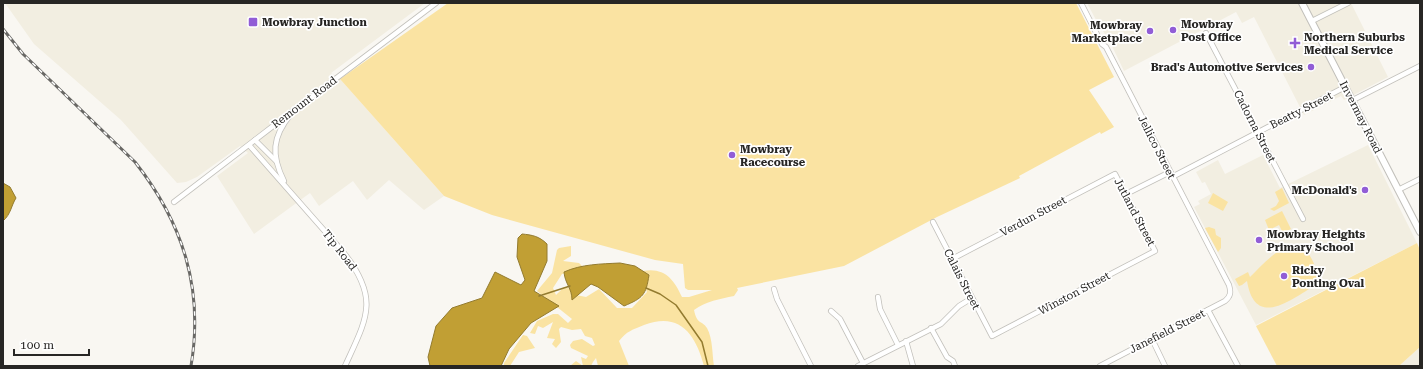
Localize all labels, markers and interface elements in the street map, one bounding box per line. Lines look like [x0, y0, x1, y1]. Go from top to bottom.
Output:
marker: Mowbray Junction [247, 16, 259, 28]
place label: Mowbray Junction [262, 16, 367, 29]
place label: Mowbray Post Office [1181, 18, 1242, 44]
place label: Mowbray Marketplace [1072, 19, 1143, 45]
marker: Mowbray Post Office [1168, 25, 1178, 35]
marker: Mowbray Marketplace [1145, 26, 1155, 36]
place label: Northern Suburbs Medical Service [1304, 31, 1405, 57]
marker: Northern Suburbs Medical Service [1289, 37, 1301, 49]
place label: Brad's Automotive Services [1151, 61, 1303, 74]
marker: Brad's Automotive Services [1306, 62, 1316, 72]
street label: Remount Road [269, 74, 339, 131]
street label: Invermay Road [1337, 79, 1384, 156]
street label: Cadorna Street [1231, 88, 1278, 165]
street label: Beatty Street [1268, 89, 1335, 132]
street label: Jellico Street [1135, 113, 1178, 181]
place label: Mowbray Racecourse [740, 143, 806, 169]
marker: Mowbray Racecourse [727, 150, 737, 160]
street label: Jutland Street [1111, 176, 1158, 248]
place label: McDonald's [1291, 184, 1357, 197]
marker: McDonald's [1360, 185, 1370, 195]
street label: Verdun Street [998, 194, 1068, 239]
street label: Tip Road [320, 227, 359, 273]
place label: Mowbray Heights Primary School [1267, 228, 1366, 254]
marker: Mowbray Heights Primary School [1254, 235, 1264, 245]
street label: Calais Street [941, 247, 982, 312]
place label: Ricky Ponting Oval [1292, 264, 1365, 290]
street label: Winston Street [1036, 269, 1112, 318]
marker: Ricky Ponting Oval [1279, 271, 1289, 281]
street label: Janefield Street [1127, 307, 1207, 356]
scale bar [14, 331, 89, 357]
text: 100 m [20, 338, 54, 352]

